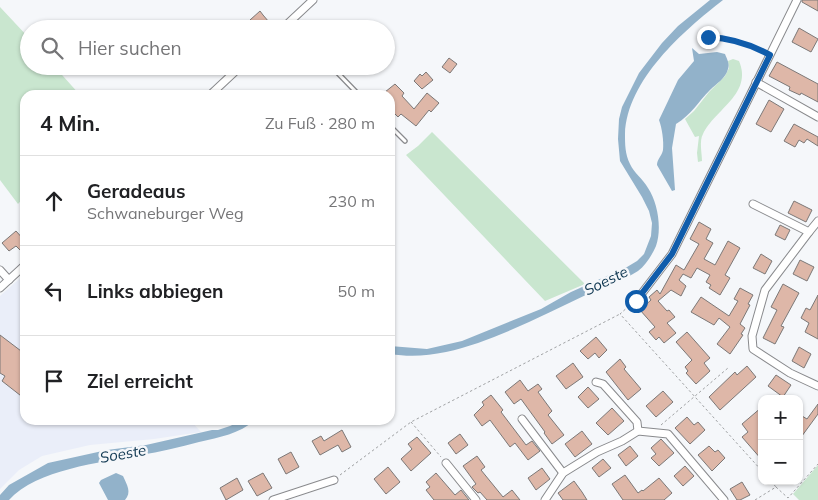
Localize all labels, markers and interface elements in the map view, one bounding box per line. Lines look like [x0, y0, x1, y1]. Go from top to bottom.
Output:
search box [20, 20, 395, 75]
route end [697, 26, 720, 49]
icon: search [38, 34, 66, 62]
text: Hier suchen [78, 36, 182, 60]
text: 4 Min. [40, 110, 100, 136]
text: Zu Fuß · 280 m [265, 113, 375, 133]
text: Geradeaus [87, 179, 185, 203]
icon: ahead [40, 187, 68, 215]
text: 230 m [328, 191, 375, 211]
text: Schwaneburger Weg [87, 203, 244, 223]
water label: Soeste [581, 262, 631, 299]
icon: left [40, 277, 68, 305]
text: Links abbiegen [87, 279, 224, 303]
text: 50 m [338, 281, 375, 301]
route start [625, 290, 648, 313]
icon: arrive [40, 367, 68, 395]
text: Ziel erreicht [87, 369, 193, 393]
map controls [758, 395, 803, 485]
button: + [758, 395, 803, 440]
water label: Soeste [98, 440, 148, 467]
button: − [758, 440, 803, 485]

